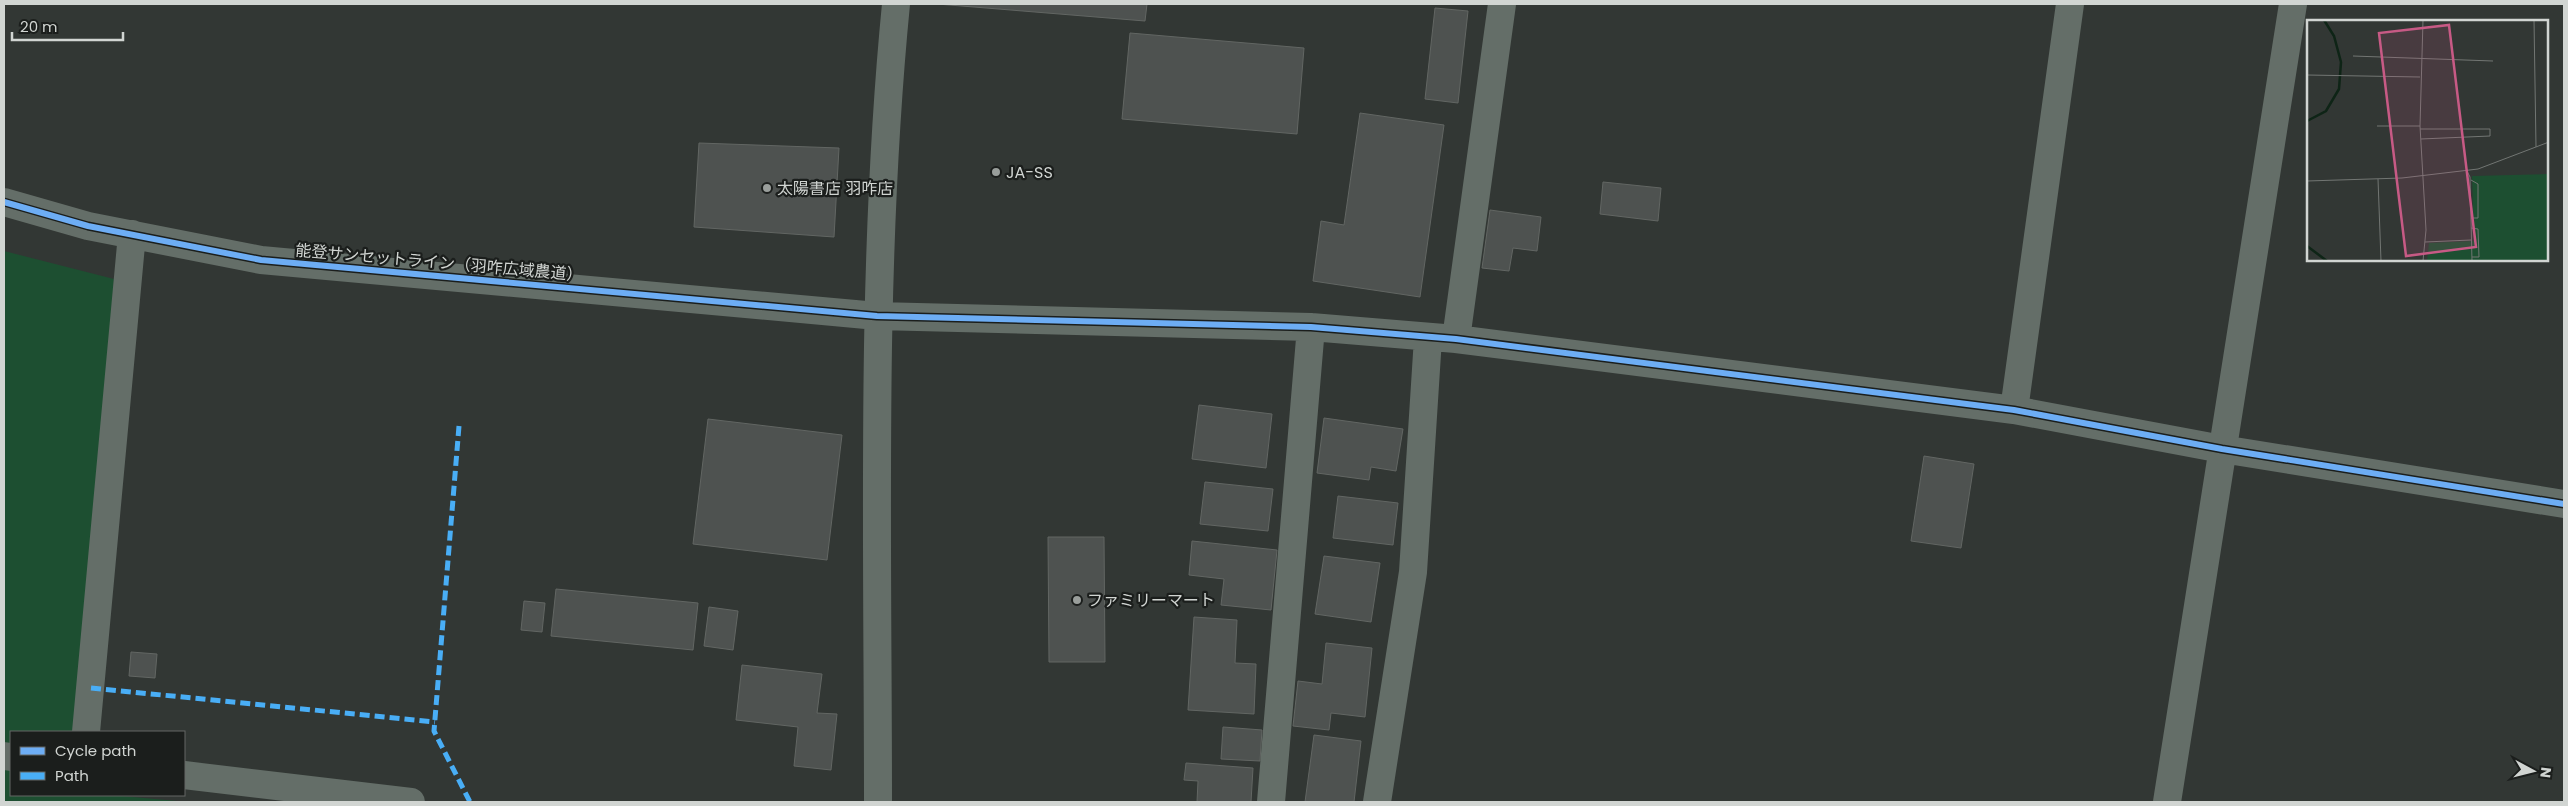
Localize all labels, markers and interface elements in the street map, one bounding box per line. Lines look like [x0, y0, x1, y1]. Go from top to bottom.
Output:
scale bar [12, 10, 124, 42]
text: 20 m [20, 16, 58, 37]
inset map [2307, 20, 2548, 261]
place label: JA-SS [1006, 161, 1053, 184]
marker: JA-SS [990, 166, 1002, 178]
place label: 太陽書店 羽咋店 [777, 177, 893, 200]
marker: 太陽書店 羽咋店 [761, 182, 773, 194]
street label: 能登サンセットライン（羽咋広域農道） [294, 238, 583, 287]
place label: ファミリーマート [1087, 589, 1215, 612]
marker: ファミリーマート [1071, 594, 1083, 606]
legend [10, 731, 185, 796]
text: Cycle path [55, 740, 136, 761]
north arrow [2508, 746, 2558, 796]
text: Path [55, 765, 89, 786]
text: N [2535, 766, 2556, 779]

